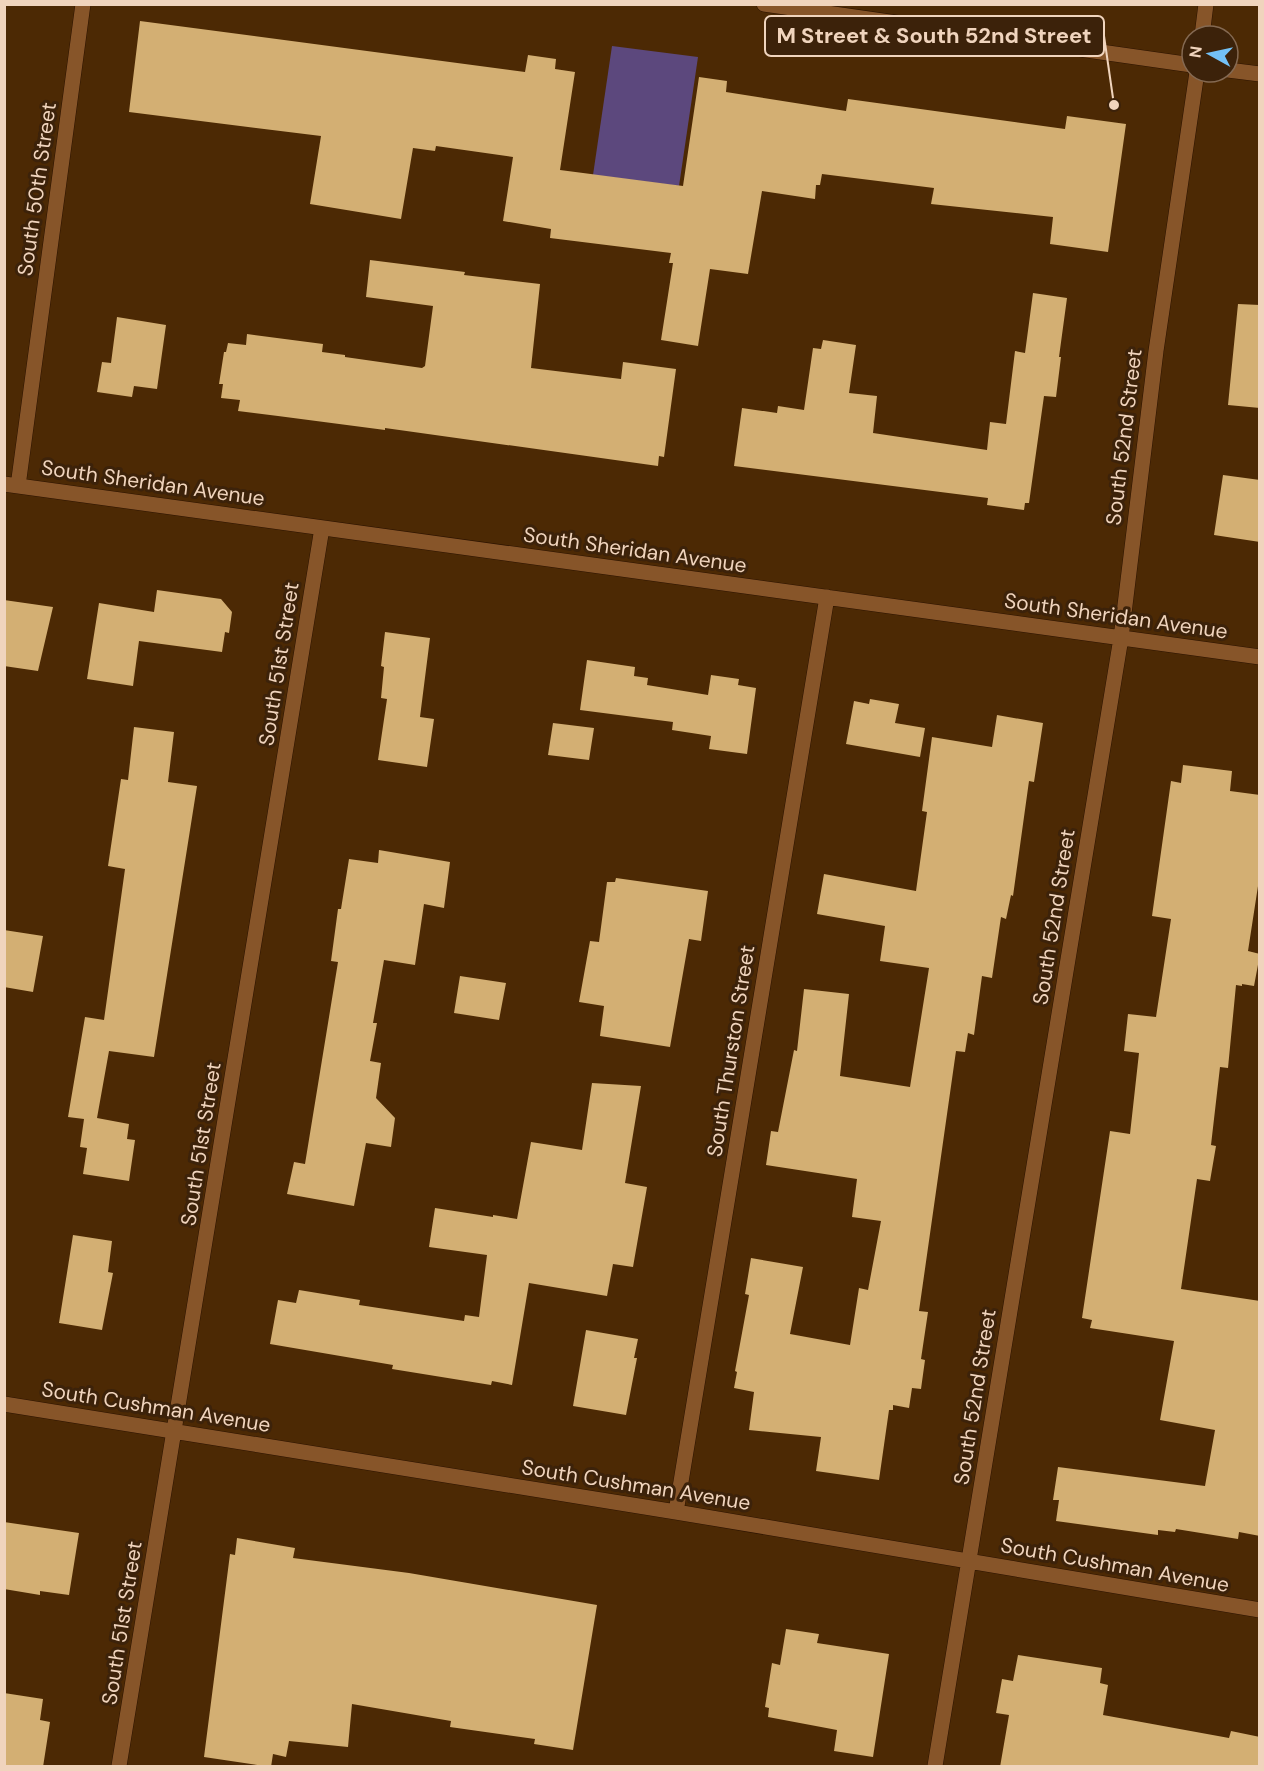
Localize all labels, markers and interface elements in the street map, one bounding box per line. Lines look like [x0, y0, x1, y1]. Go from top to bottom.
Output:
callout: M Street & South 52nd Street [765, 16, 1104, 56]
text: M Street & South 52nd Street [776, 21, 1092, 50]
north arrow [1180, 24, 1240, 84]
text: N [1184, 45, 1207, 59]
street label: South 50th Street [11, 100, 63, 278]
street label: South 52nd Street [1099, 347, 1149, 527]
street label: South Sheridan Avenue [40, 453, 266, 513]
street label: South Sheridan Avenue [522, 520, 748, 580]
street label: South 51st Street [252, 580, 306, 748]
street label: South Sheridan Avenue [1003, 586, 1229, 646]
street label: South 52nd Street [1026, 827, 1082, 1007]
street label: South Thurston Street [700, 943, 762, 1159]
street label: South 51st Street [174, 1060, 228, 1228]
street label: South 52nd Street [947, 1307, 1003, 1487]
street label: South Cushman Avenue [40, 1375, 273, 1439]
street label: South Cushman Avenue [520, 1453, 753, 1517]
street label: South Cushman Avenue [999, 1531, 1231, 1599]
street label: South 51st Street [95, 1539, 149, 1707]

